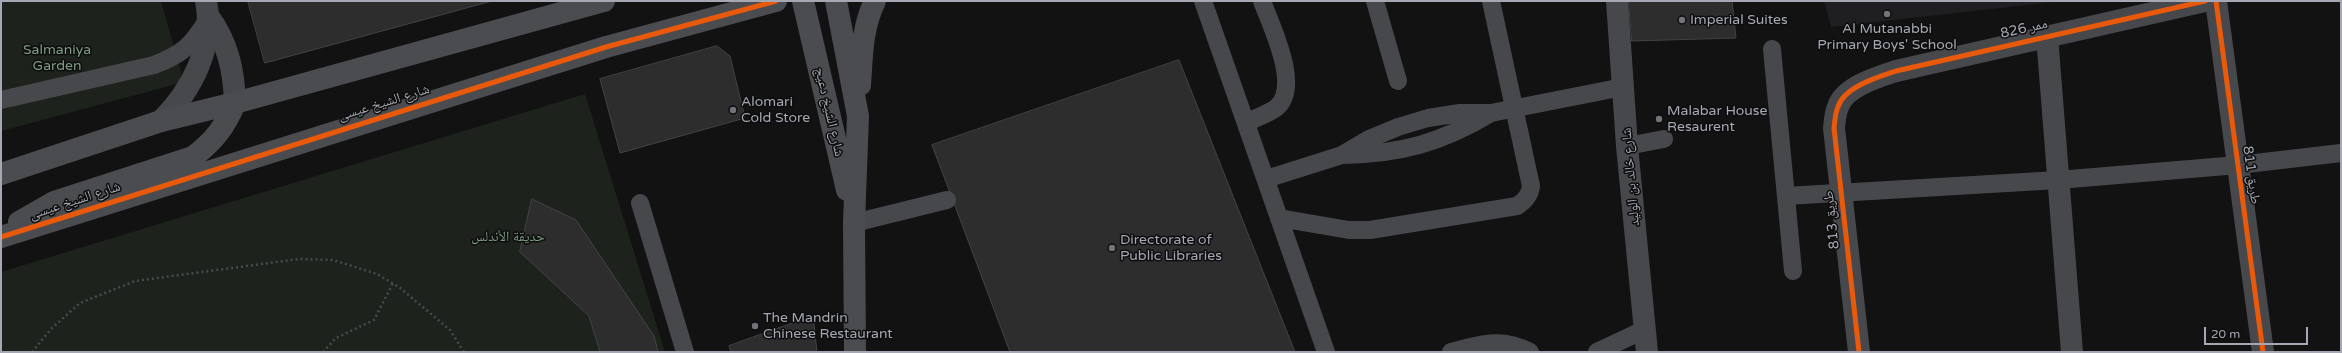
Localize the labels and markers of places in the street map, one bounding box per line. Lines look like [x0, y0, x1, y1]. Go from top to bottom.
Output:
marker: Al Mutanabbi Primary Boys' School [1882, 9, 1892, 19]
place label: Imperial Suites [1690, 12, 1788, 28]
marker: Imperial Suites [1677, 15, 1687, 25]
place label: Al Mutanabbi Primary Boys' School [1817, 21, 1957, 54]
place label: Alomari Cold Store [741, 94, 810, 126]
place label: Malabar House Resaurent [1667, 103, 1768, 136]
marker: Alomari Cold Store [728, 105, 738, 115]
marker: Malabar House Resaurent [1654, 114, 1664, 124]
place label: Directorate of Public Libraries [1120, 232, 1222, 264]
marker: Directorate of Public Libraries [1107, 243, 1117, 253]
place label: The Mandrin Chinese Restaurant [763, 310, 893, 342]
marker: The Mandrin Chinese Restaurant [750, 321, 760, 331]

